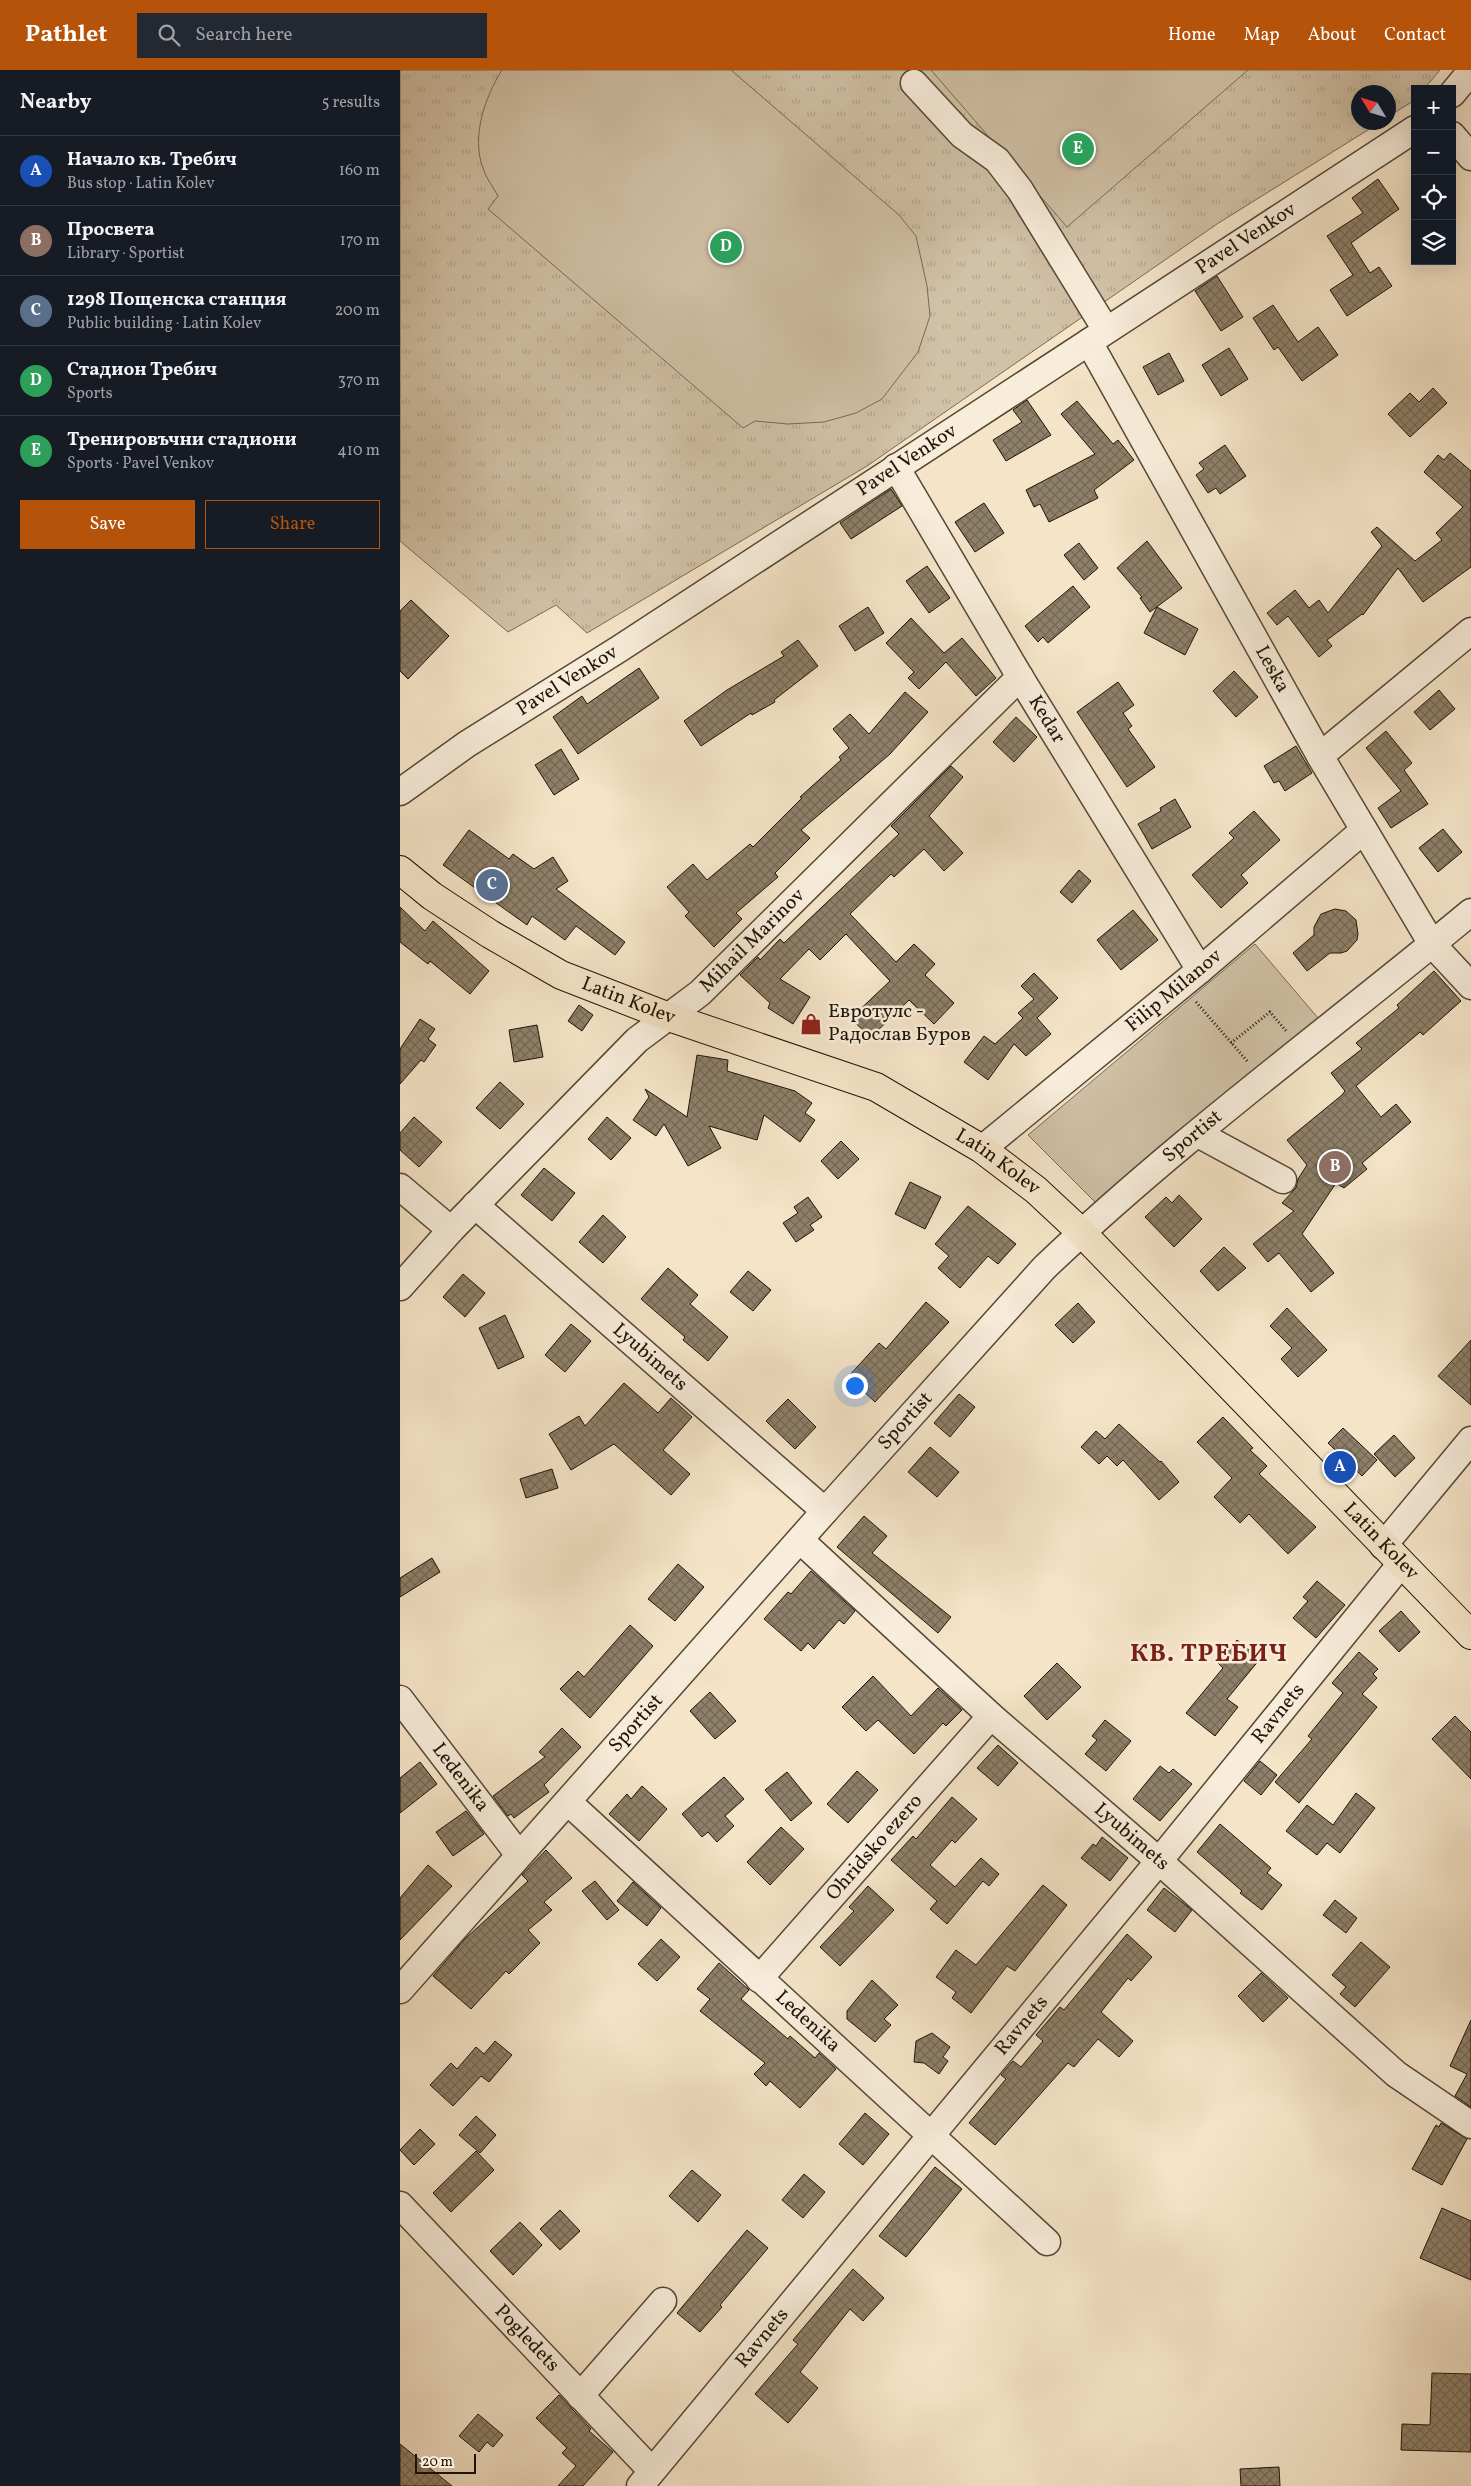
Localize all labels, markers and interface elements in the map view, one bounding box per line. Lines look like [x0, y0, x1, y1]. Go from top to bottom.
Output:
search box [137, 13, 487, 58]
text: Pathlet [25, 18, 107, 52]
icon: search [155, 21, 183, 49]
text: Search here [195, 22, 293, 48]
text: Home [1168, 23, 1216, 48]
text: Map [1244, 23, 1280, 48]
text: About [1308, 23, 1356, 48]
text: Contact [1384, 23, 1446, 48]
north arrow [1351, 85, 1396, 130]
map controls [1411, 85, 1456, 265]
button: + [1411, 85, 1456, 130]
text: Nearby [20, 88, 91, 117]
text: 5 results [322, 92, 380, 114]
pin: E [1062, 130, 1094, 168]
button: − [1411, 130, 1456, 175]
text: Начало кв. Требич [67, 147, 237, 173]
text: A [30, 160, 42, 182]
text: 160 m [339, 160, 380, 182]
text: Bus stop · Latin Kolev [67, 173, 215, 195]
button: locate [1411, 175, 1456, 220]
street label: Pavel Venkov [1190, 196, 1303, 282]
text: Просвета [67, 217, 155, 243]
button: layers [1411, 220, 1456, 265]
pin: D [710, 228, 742, 266]
text: B [31, 230, 41, 252]
text: 170 m [340, 230, 380, 252]
text: Library · Sportist [67, 243, 185, 265]
text: 1298 Пощенска станция [67, 287, 287, 313]
text: C [31, 300, 41, 322]
text: 200 m [335, 300, 380, 322]
text: Public building · Latin Kolev [67, 313, 261, 335]
text: Стадион Требич [67, 357, 217, 383]
text: D [30, 370, 42, 392]
text: 370 m [338, 370, 380, 392]
text: Sports [67, 383, 113, 405]
street label: Pavel Venkov [851, 417, 963, 504]
text: Тренировъчни стадиони [67, 427, 297, 453]
text: E [31, 440, 41, 462]
text: 410 m [337, 440, 380, 462]
text: Sports · Pavel Venkov [67, 453, 214, 475]
button: Save [20, 500, 195, 549]
button: Share [205, 500, 380, 549]
street label: Pavel Venkov [511, 639, 624, 724]
street label: Leska [1247, 641, 1296, 698]
street label: Kedar [1021, 690, 1072, 749]
pin: C [476, 866, 508, 904]
street label: Mihail Marinov [694, 882, 812, 1000]
street label: Filip Milanov [1120, 942, 1229, 1039]
street label: Latin Kolev [577, 970, 680, 1032]
place label: Евротулс - Радослав Буров [828, 998, 971, 1049]
shop icon: Евротулс - Радослав Буров [798, 1011, 824, 1037]
street label: Sportist [1157, 1104, 1229, 1170]
street label: Latin Kolev [950, 1122, 1046, 1203]
pin: B [1319, 1148, 1351, 1186]
street label: Lyubimets [606, 1317, 693, 1398]
your location [842, 1373, 868, 1399]
street label: Sportist [872, 1386, 940, 1457]
pin: A [1324, 1448, 1356, 1486]
street label: Latin Kolev [1336, 1496, 1425, 1587]
district label: КВ. ТРЕБИЧ [1130, 1637, 1288, 1672]
street label: Ravnets [1246, 1678, 1312, 1750]
street label: Sportist [603, 1688, 670, 1759]
street label: Ledenika [425, 1737, 496, 1818]
street label: Ohridsko ezero [820, 1788, 930, 1907]
street label: Lyubimets [1087, 1797, 1175, 1878]
street label: Ledenika [768, 1984, 846, 2059]
street label: Ravnets [989, 1990, 1055, 2062]
street label: Pogledets [488, 2298, 566, 2379]
street label: Ravnets [729, 2302, 796, 2374]
scale bar [415, 2451, 476, 2474]
text: 20 m [422, 2453, 453, 2472]

